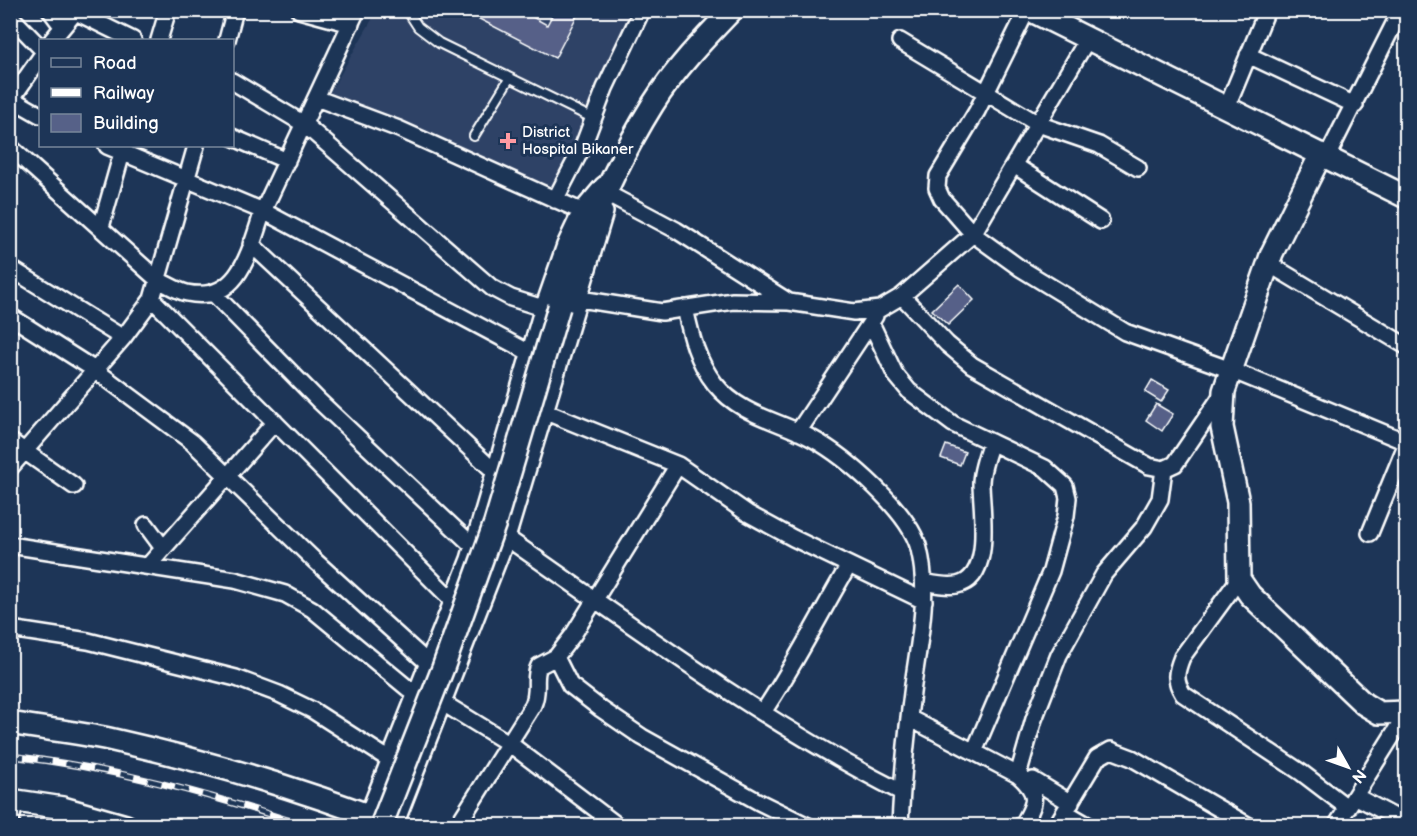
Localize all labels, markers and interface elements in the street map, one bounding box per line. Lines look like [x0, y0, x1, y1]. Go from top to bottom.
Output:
legend [39, 39, 234, 147]
text: Road [93, 53, 137, 74]
text: Railway [93, 83, 155, 104]
text: Building [93, 113, 159, 134]
place label: District Hospital Bikaner [522, 123, 634, 159]
marker: District Hospital Bikaner [499, 132, 517, 150]
north arrow [1318, 737, 1378, 797]
text: N [1347, 765, 1369, 786]

